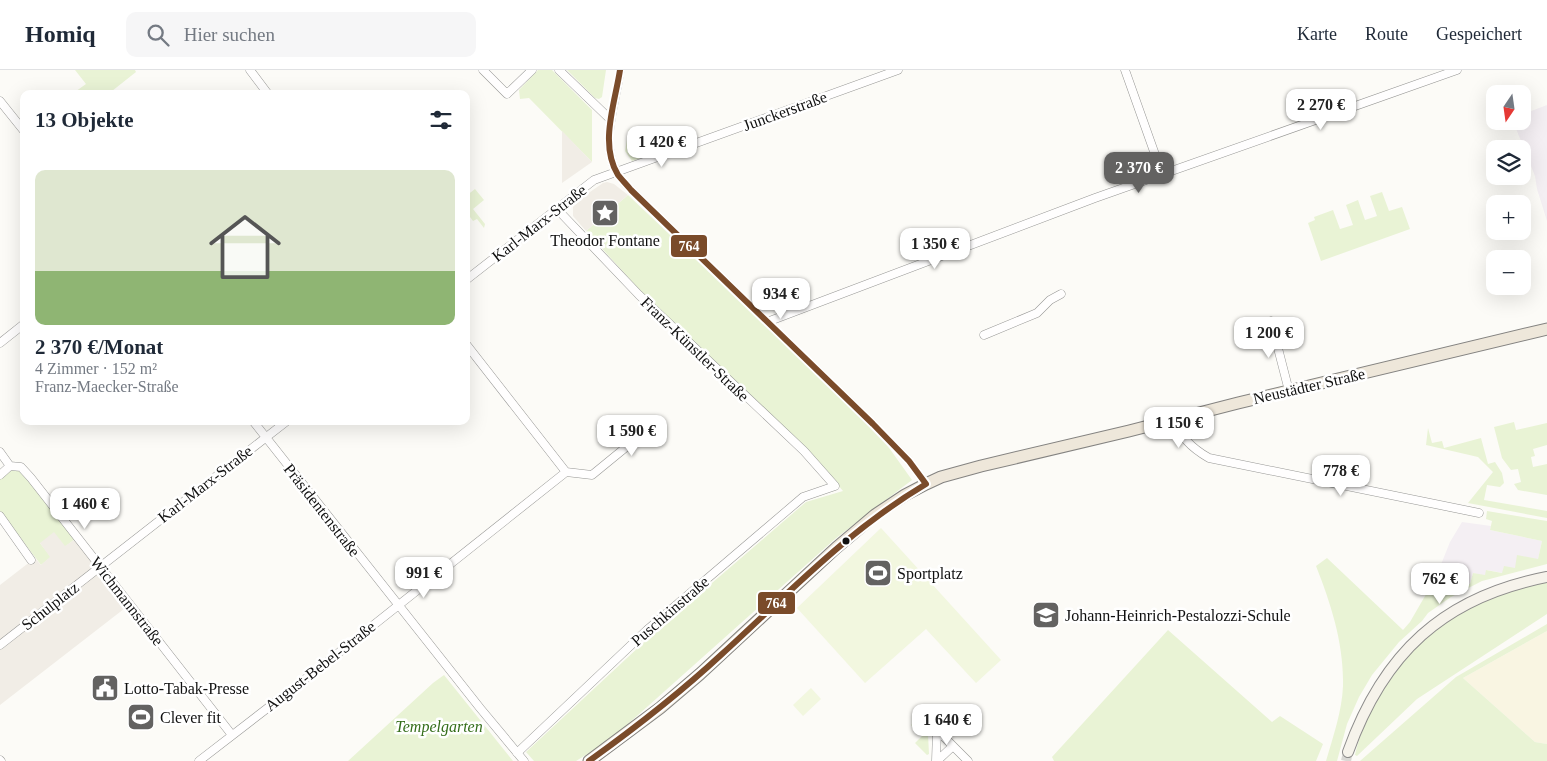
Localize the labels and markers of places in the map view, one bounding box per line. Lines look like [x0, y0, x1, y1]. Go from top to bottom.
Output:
pin: 2 270 € [1275, 88, 1367, 131]
pin: 1 420 € [616, 126, 708, 168]
pin: 2 370 € [1093, 152, 1185, 194]
place icon: Theodor Fontane [590, 198, 620, 228]
pin: 1 350 € [889, 228, 981, 270]
place label: Theodor Fontane [550, 232, 660, 249]
pin: 934 € [746, 278, 816, 320]
pin: 1 200 € [1223, 316, 1315, 359]
pin: 1 150 € [1133, 406, 1225, 449]
pin: 1 590 € [586, 414, 678, 457]
pin: 778 € [1306, 454, 1376, 497]
pin: 1 460 € [39, 488, 131, 530]
unlabelled marker [841, 536, 851, 546]
pin: 991 € [389, 556, 459, 599]
sports icon: Sportplatz [863, 558, 893, 588]
pin: 762 € [1405, 562, 1475, 605]
place label: Sportplatz [897, 565, 963, 583]
school or university icon: Johann-Heinrich-Pestalozzi-Schule [1031, 600, 1061, 630]
place label: Johann-Heinrich-Pestalozzi-Schule [1065, 607, 1291, 624]
public building icon: Lotto-Tabak-Presse [90, 673, 120, 703]
place label: Lotto-Tabak-Presse [124, 680, 249, 697]
sports icon: Clever fit [126, 702, 156, 732]
pin: 1 640 € [901, 704, 993, 746]
place label: Clever fit [160, 709, 221, 726]

